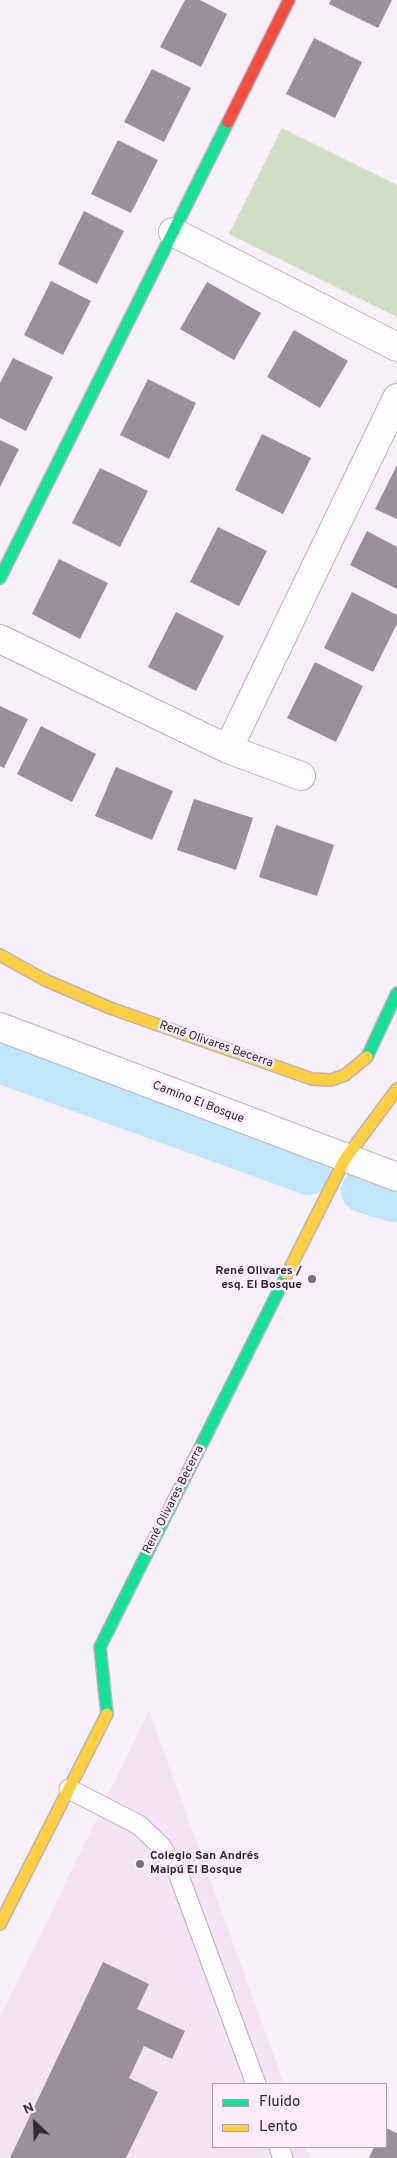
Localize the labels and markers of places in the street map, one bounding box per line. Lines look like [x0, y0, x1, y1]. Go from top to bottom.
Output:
place label: René Olivares / esq. El Bosque [215, 1265, 302, 1293]
marker: René Olivares / esq. El Bosque [306, 1273, 318, 1285]
place label: Colegio San Andrés Maipú El Bosque [150, 1850, 259, 1878]
marker: Colegio San Andrés Maipú El Bosque [134, 1858, 146, 1870]

